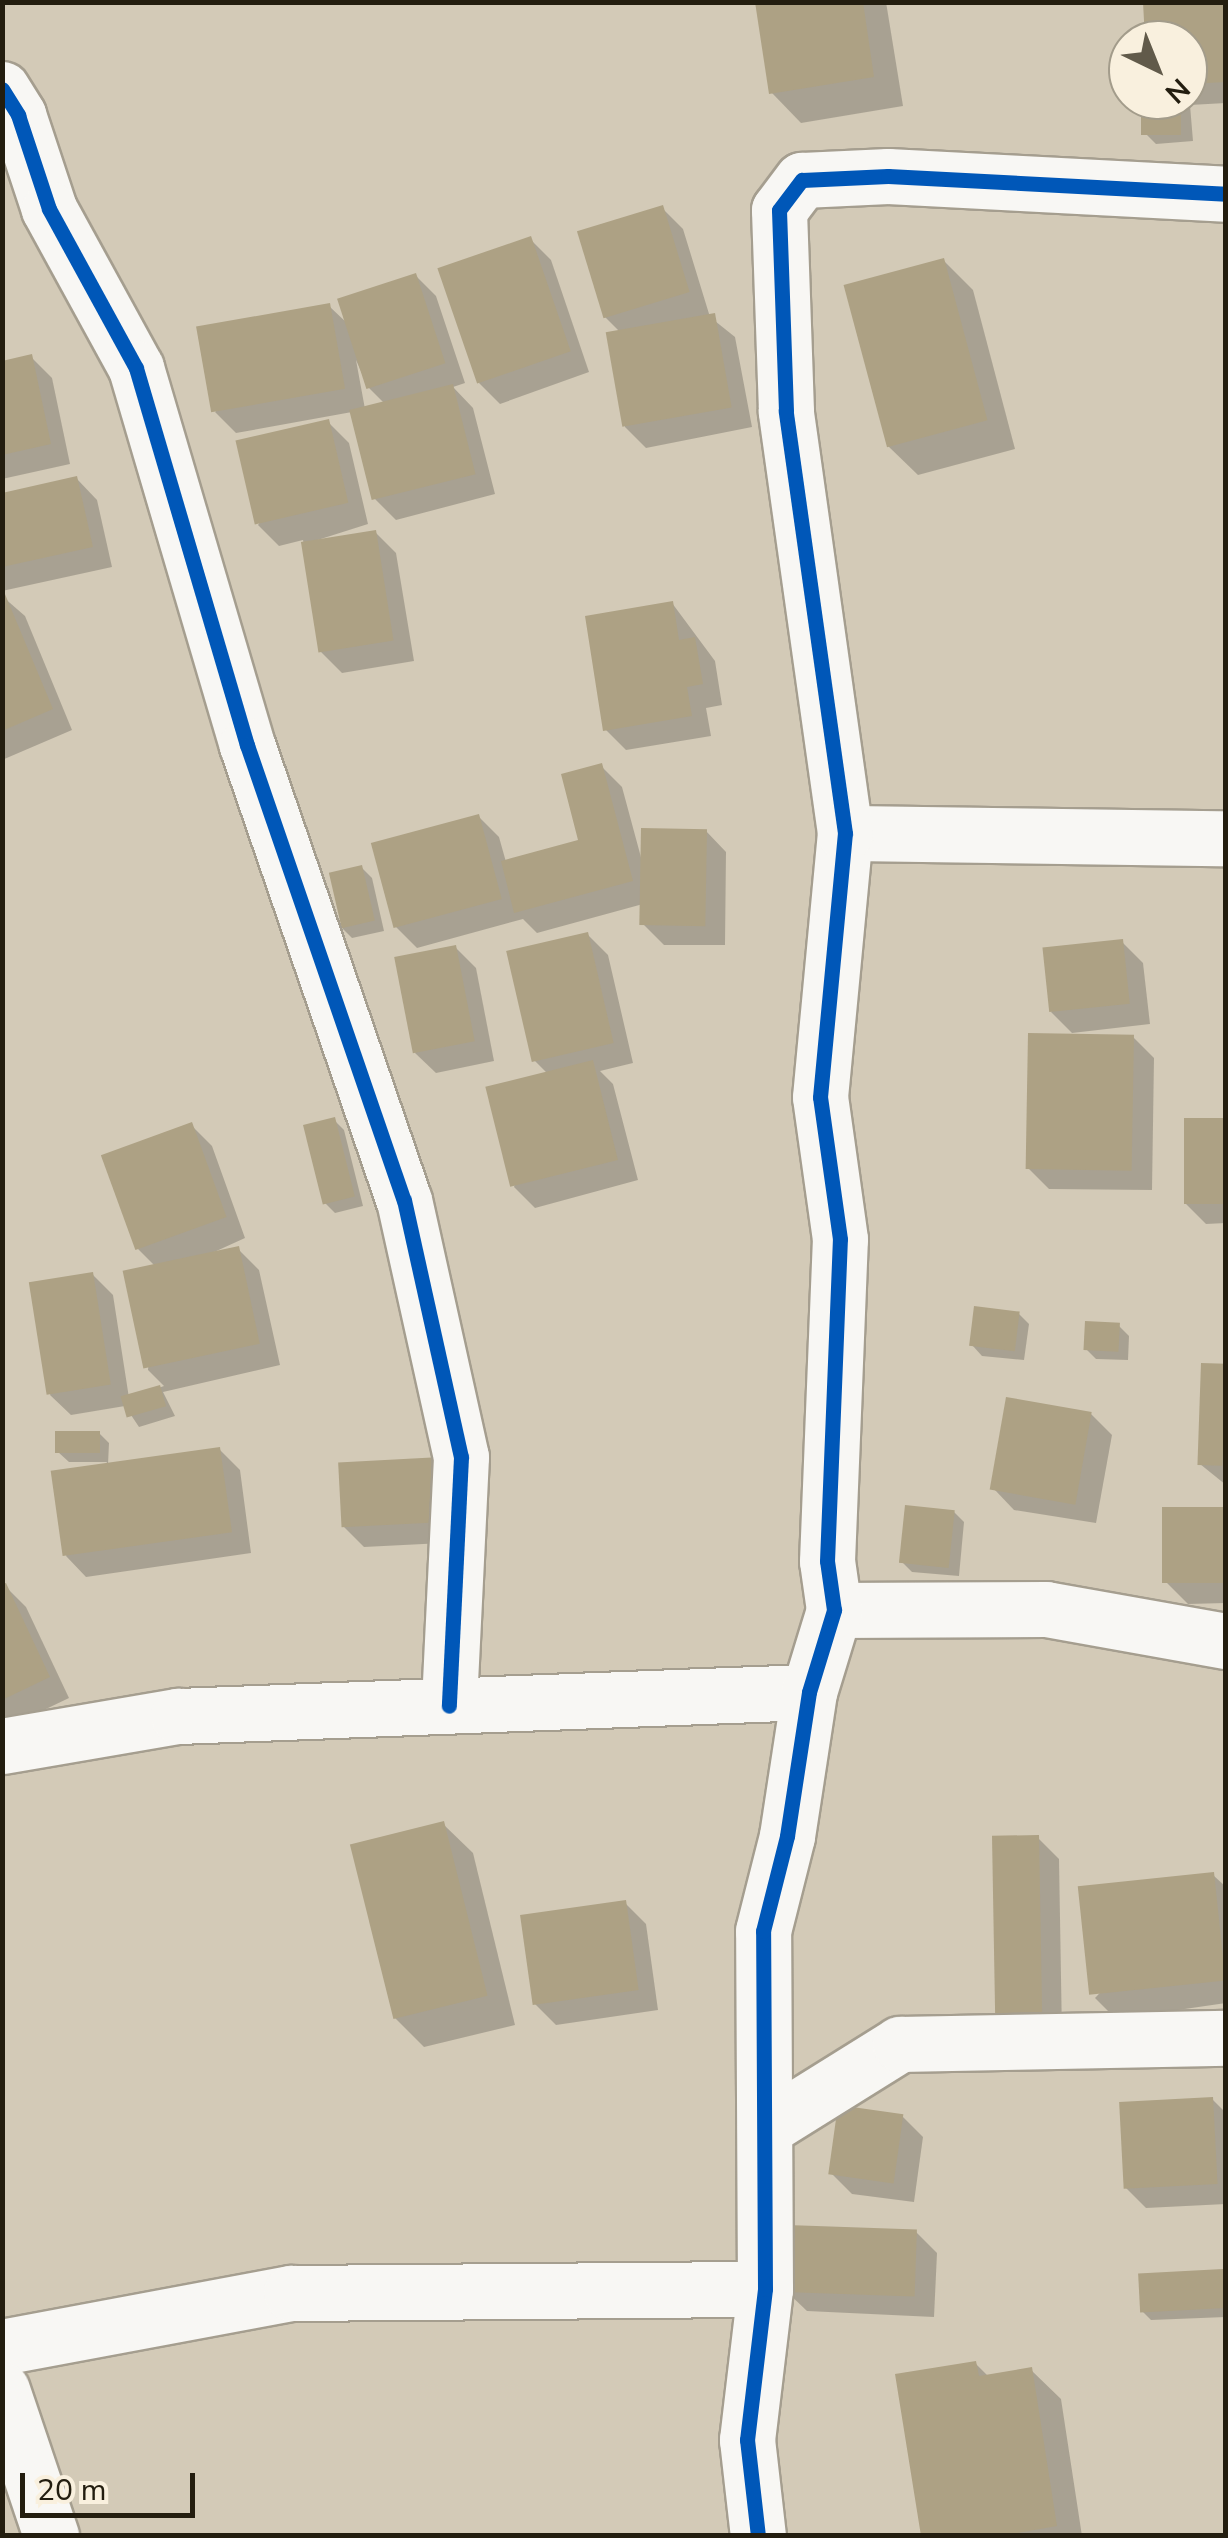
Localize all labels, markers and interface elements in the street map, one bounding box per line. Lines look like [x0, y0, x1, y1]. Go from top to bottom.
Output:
north arrow [1108, 20, 1208, 120]
text: N [1156, 69, 1198, 112]
scale bar [25, 2453, 200, 2515]
text: 20 m [37, 2470, 106, 2511]

